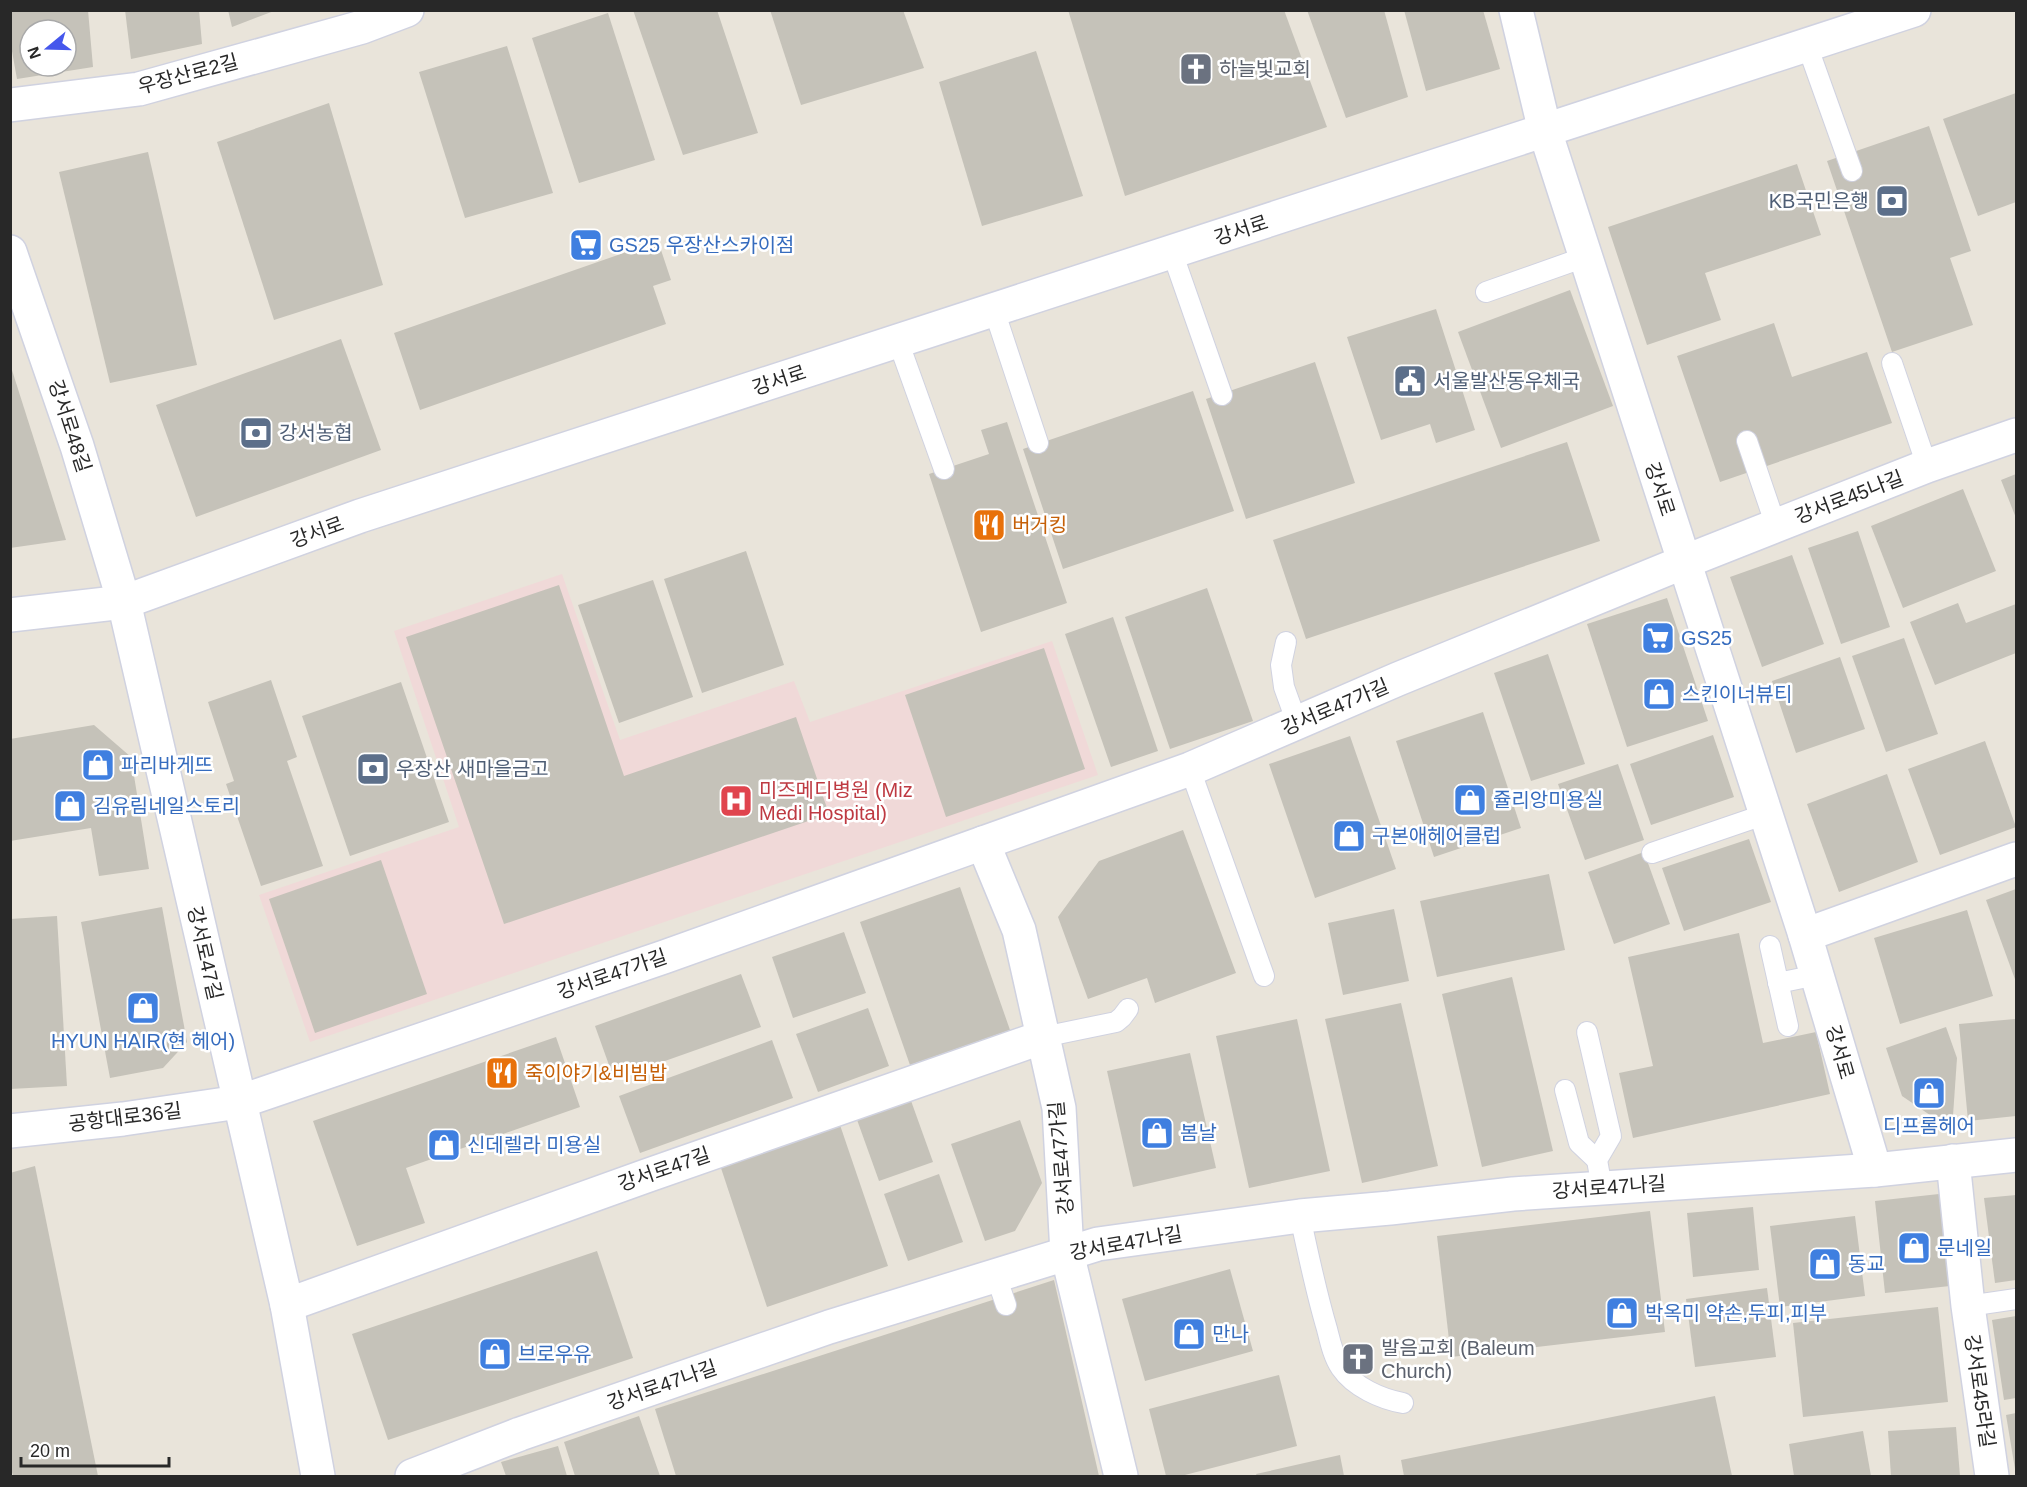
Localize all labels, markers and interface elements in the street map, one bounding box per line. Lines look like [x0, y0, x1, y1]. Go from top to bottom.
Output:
north arrow [18, 18, 78, 78]
text: N [24, 44, 44, 61]
street label: 우장산로2길 [135, 50, 241, 98]
church icon: 하늘빛교회 [1178, 51, 1214, 87]
place label: 하늘빛교회 [1219, 58, 1311, 80]
bank icon: KB국민은행 [1874, 183, 1910, 219]
place label: KB국민은행 [1769, 190, 1869, 212]
street label: 강서로 [1211, 211, 1271, 249]
supermarket icon: GS25 우장산스카이점 [568, 227, 604, 263]
place label: GS25 우장산스카이점 [609, 234, 795, 256]
street label: 강서로 [749, 361, 809, 399]
public building icon: 서울발산동우체국 [1392, 363, 1428, 399]
place label: 서울발산동우체국 [1433, 370, 1580, 392]
street label: 강서로48길 [45, 377, 95, 475]
bank icon: 강서농협 [238, 415, 274, 451]
place label: 강서농협 [279, 422, 353, 444]
street label: 강서로 [1641, 459, 1679, 519]
street label: 강서로45나길 [1792, 466, 1906, 528]
restaurant icon: 버거킹 [971, 507, 1007, 543]
street label: 강서로 [287, 512, 347, 552]
place label: 버거킹 [1012, 514, 1067, 536]
supermarket icon: GS25 [1640, 620, 1676, 656]
place label: GS25 [1681, 627, 1732, 649]
street label: 강서로47가길 [1278, 675, 1392, 739]
shop icon: 스킨이너뷰티 [1641, 676, 1677, 712]
place label: 스킨이너뷰티 [1682, 683, 1792, 705]
shop icon: 파리바게뜨 [80, 747, 116, 783]
bank icon: 우장산 새마을금고 [355, 751, 391, 787]
place label: 파리바게뜨 [121, 754, 213, 776]
place label: 우장산 새마을금고 [396, 758, 549, 780]
place label: 미즈메디병원 (Miz Medi Hospital) [759, 779, 913, 824]
shop icon: 쥴리앙미용실 [1452, 782, 1488, 818]
hospital icon: 미즈메디병원 (Miz Medi Hospital) [718, 783, 754, 819]
shop icon: 김유림네일스토리 [52, 788, 88, 824]
place label: 쥴리앙미용실 [1493, 789, 1603, 811]
place label: 김유림네일스토리 [93, 795, 240, 817]
shop icon: 구본애헤어클럽 [1331, 818, 1367, 854]
place label: 구본애헤어클럽 [1372, 825, 1501, 847]
street label: 강서로47길 [184, 904, 226, 1002]
street label: 강서로47가길 [554, 945, 670, 1003]
shop icon: HYUN HAIR(현 헤어) [125, 990, 161, 1026]
street label: 강서로 [1822, 1022, 1858, 1082]
place label: HYUN HAIR(현 헤어) [51, 1030, 235, 1052]
restaurant icon: 죽이야기&비빔밥 [484, 1055, 520, 1091]
place label: 죽이야기&비빔밥 [525, 1062, 667, 1084]
shop icon: 디프롬헤어 [1911, 1075, 1947, 1111]
street label: 공항대로36길 [67, 1099, 183, 1135]
street label: 강서로47가길 [1045, 1100, 1077, 1216]
shop icon: 봄날 [1139, 1115, 1175, 1151]
place label: 디프롬헤어 [1883, 1115, 1975, 1137]
place label: 봄날 [1180, 1122, 1217, 1144]
shop icon: 신데렐라 미용실 [426, 1127, 462, 1163]
place label: 신데렐라 미용실 [467, 1134, 601, 1156]
street label: 강서로47길 [615, 1143, 713, 1195]
street label: 강서로47나길 [1551, 1172, 1667, 1202]
street label: 강서로47나길 [1068, 1222, 1184, 1264]
shop icon: 문네일 [1896, 1230, 1932, 1266]
place label: 문네일 [1937, 1237, 1992, 1259]
shop icon: 동교 [1807, 1246, 1843, 1282]
place label: 동교 [1848, 1253, 1885, 1275]
shop icon: 박옥미 약손,두피,피부 [1604, 1295, 1640, 1331]
place label: 박옥미 약손,두피,피부 [1645, 1302, 1827, 1324]
shop icon: 만나 [1171, 1316, 1207, 1352]
place label: 만나 [1212, 1323, 1249, 1345]
street label: 강서로45라길 [1961, 1333, 1999, 1449]
shop icon: 브로우유 [477, 1336, 513, 1372]
place label: 발음교회 (Baleum Church) [1381, 1337, 1535, 1382]
church icon: 발음교회 (Baleum Church) [1340, 1341, 1376, 1377]
place label: 브로우유 [518, 1343, 592, 1365]
street label: 강서로47나길 [604, 1356, 720, 1414]
scale bar [21, 1430, 170, 1468]
text: 20 m [30, 1441, 70, 1461]

